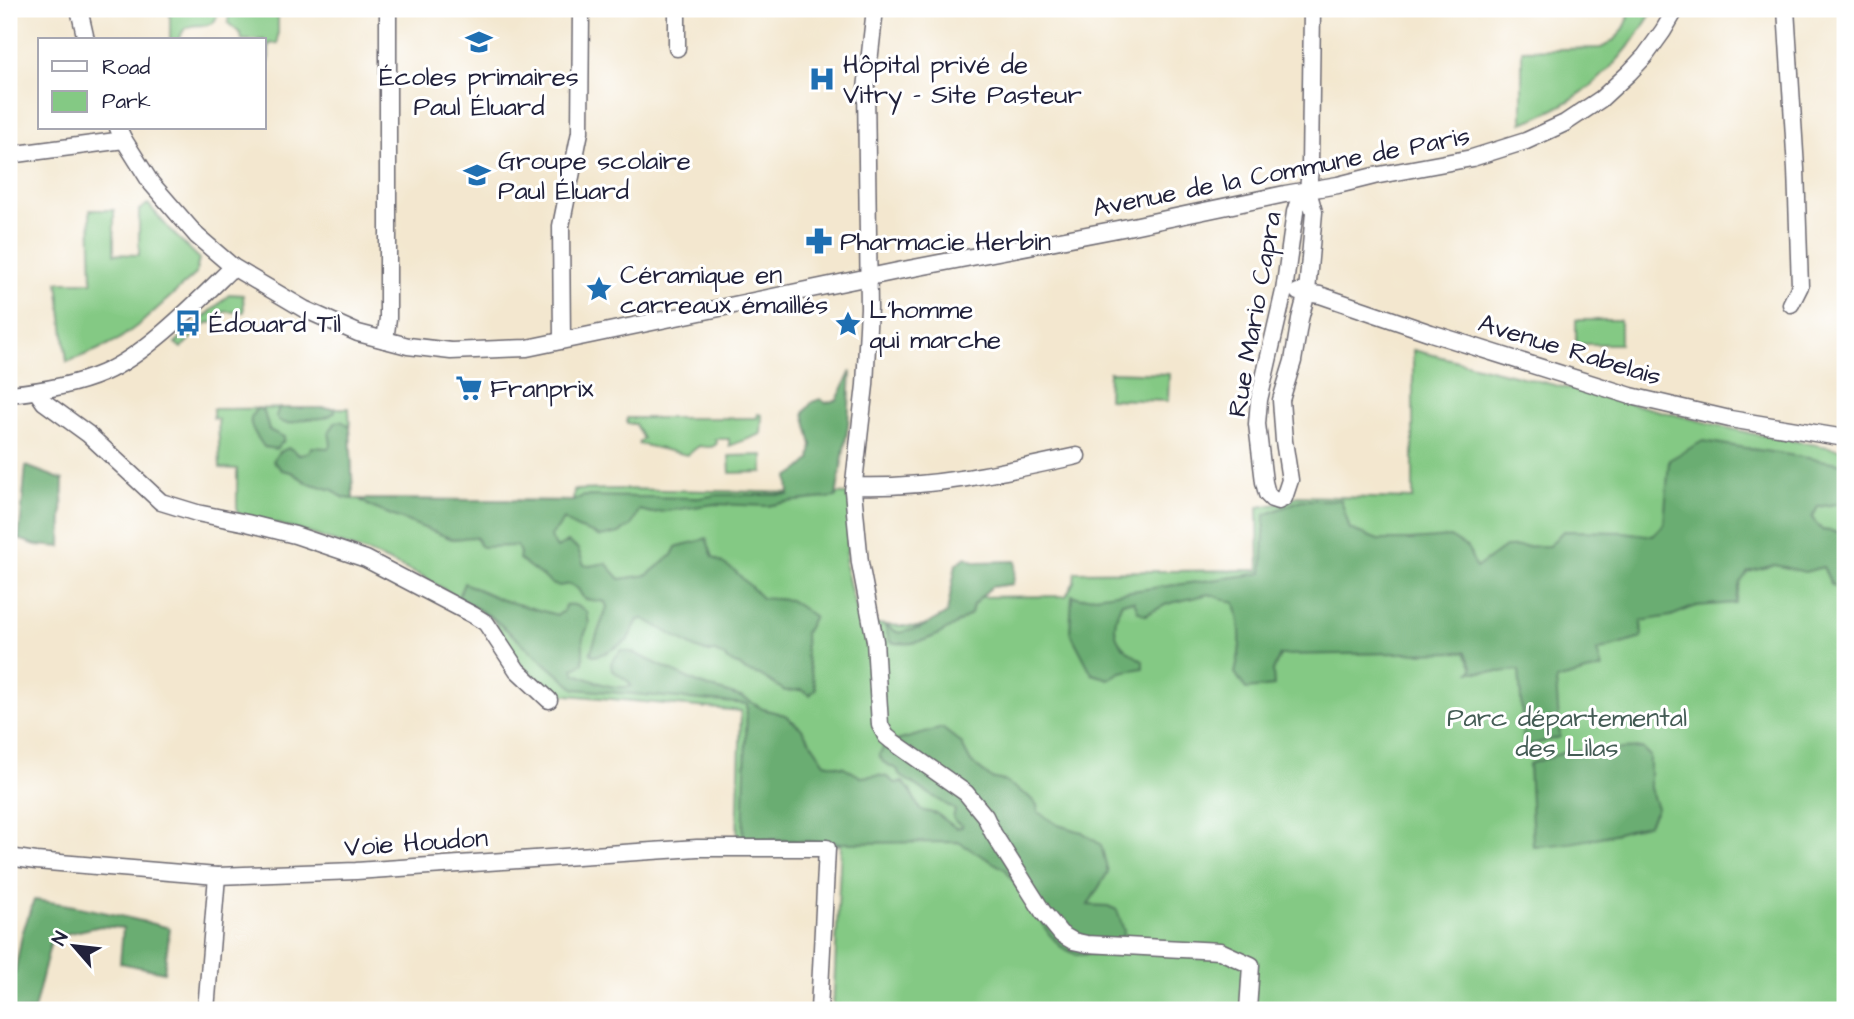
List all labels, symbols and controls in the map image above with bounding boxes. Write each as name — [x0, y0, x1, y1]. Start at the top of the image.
school or university icon: Écoles primaires Paul Éluard — [464, 27, 494, 57]
legend — [38, 38, 266, 130]
place label: Hôpital privé de Vitry - Site Pasteur — [843, 47, 1082, 115]
text: Road — [102, 53, 150, 82]
place label: Écoles primaires Paul Éluard — [379, 59, 579, 125]
hospital icon: Hôpital privé de Vitry - Site Pasteur — [807, 64, 837, 94]
text: Park — [102, 87, 151, 116]
street label: Avenue de la Commune de Paris — [1089, 118, 1473, 226]
place label: Groupe scolaire Paul Éluard — [498, 143, 691, 209]
school or university icon: Groupe scolaire Paul Éluard — [462, 160, 492, 190]
street label: Rue Mario Capra — [1219, 209, 1291, 420]
place label: Pharmacie Herbin — [840, 224, 1051, 260]
pharmacy icon: Pharmacie Herbin — [804, 226, 834, 256]
place label: Céramique en carreaux émaillés — [620, 257, 828, 323]
place icon: Céramique en carreaux émaillés — [584, 274, 614, 304]
place label: L'homme qui marche — [869, 292, 1001, 358]
street label: Avenue Rabelais — [1474, 305, 1666, 395]
place label: Édouard Til — [209, 306, 341, 342]
bus stop icon: Édouard Til — [173, 308, 203, 338]
place icon: L'homme qui marche — [833, 309, 863, 339]
place label: Franprix — [490, 371, 594, 407]
supermarket icon: Franprix — [454, 373, 484, 403]
park label: Parc départemental des Lilas — [1447, 700, 1687, 766]
street label: Voie Houdon — [343, 820, 489, 866]
north arrow — [38, 911, 108, 981]
text: N — [46, 927, 75, 950]

